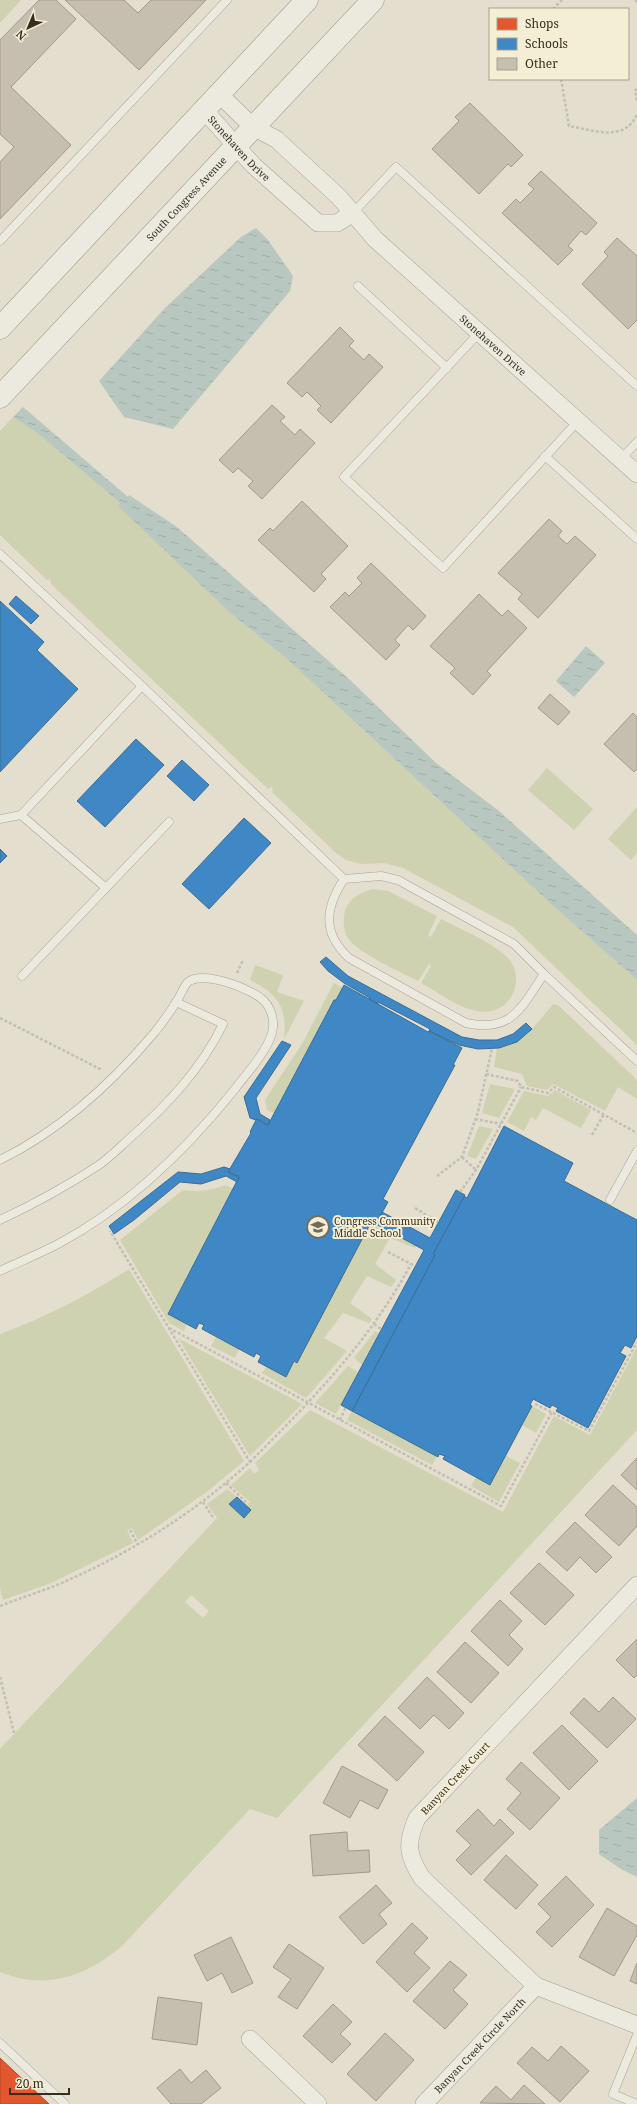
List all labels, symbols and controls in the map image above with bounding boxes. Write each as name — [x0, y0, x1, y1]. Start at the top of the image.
north arrow — [8, 8, 48, 48]
legend — [489, 8, 629, 80]
text: Shops — [525, 15, 559, 32]
text: N — [12, 27, 29, 44]
text: Schools — [525, 35, 568, 52]
text: Other — [525, 55, 558, 72]
street label: Stonehaven Drive — [205, 112, 273, 184]
street label: South Congress Avenue — [143, 153, 229, 244]
street label: Stonehaven Drive — [457, 311, 530, 379]
school or university icon: Congress Community Middle School — [305, 1214, 331, 1240]
place label: Congress Community Middle School — [334, 1214, 436, 1240]
street label: Banyan Creek Court — [417, 1738, 493, 1818]
street label: Banyan Creek Circle North — [431, 1994, 529, 2096]
scale bar — [10, 2070, 69, 2096]
text: 20 m — [16, 2075, 44, 2092]

